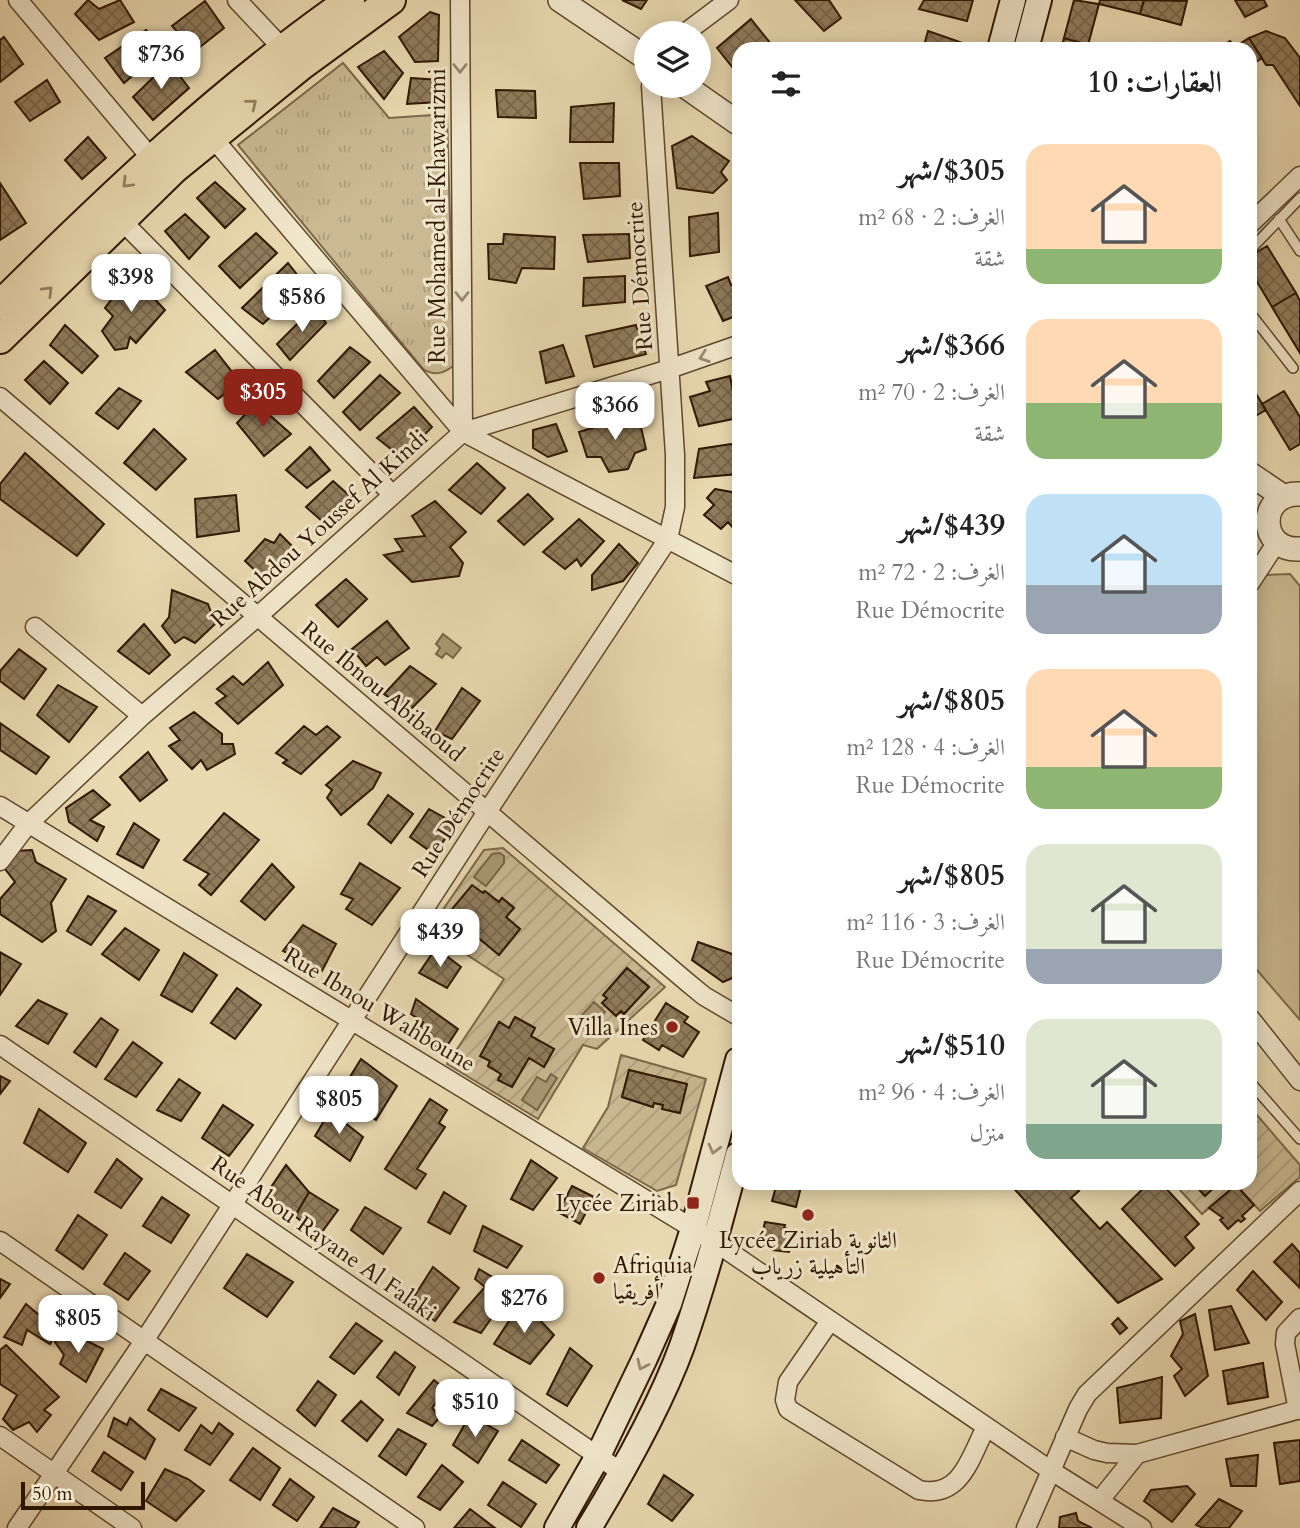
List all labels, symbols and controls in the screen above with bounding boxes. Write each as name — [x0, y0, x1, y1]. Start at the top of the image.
map controls — [634, 21, 711, 98]
button: layers — [634, 21, 711, 98]
pin: $736 — [120, 32, 202, 91]
text: $736 — [137, 38, 185, 69]
text: العقارات: 10 — [1087, 62, 1222, 103]
one-way arrow — [452, 63, 468, 74]
icon: filters — [767, 65, 805, 103]
street label: Rue Mohamed al-Khawarizmi — [422, 68, 453, 364]
one-way arrow — [244, 100, 256, 113]
text: $305/شهر — [899, 150, 1005, 191]
icon: home — [1082, 172, 1166, 256]
one-way arrow — [122, 174, 135, 187]
street label: Rue Démocrite — [619, 200, 660, 351]
text: الغرف: 2 · 68 m² — [858, 202, 1005, 233]
text: شقة — [975, 243, 1005, 274]
pin: $398 — [90, 254, 172, 314]
text: $398 — [107, 261, 155, 292]
pin: $586 — [261, 274, 343, 334]
text: $586 — [278, 281, 326, 312]
one-way arrow — [40, 287, 52, 299]
one-way arrow — [454, 291, 470, 301]
text: $366/شهر — [899, 325, 1005, 366]
icon: home — [1082, 347, 1166, 431]
one-way arrow — [698, 349, 710, 363]
pin: $305 — [222, 370, 304, 429]
text: $305 — [239, 376, 287, 407]
text: الغرف: 2 · 70 m² — [858, 377, 1005, 408]
pin: $366 — [574, 382, 656, 442]
text: $366 — [591, 389, 639, 420]
text: شقة — [975, 418, 1005, 449]
street label: Rue Abdou Youssef Al Kindi — [204, 422, 435, 634]
text: $439/شهر — [899, 505, 1005, 546]
icon: home — [1082, 522, 1166, 606]
text: الغرف: 2 · 72 m² — [858, 557, 1005, 588]
text: Rue Démocrite — [856, 595, 1005, 626]
street label: Rue Ibnou Abibaoud — [294, 614, 472, 769]
text: $805/شهر — [899, 680, 1005, 721]
icon: home — [1082, 697, 1166, 781]
text: الغرف: 4 · 128 m² — [846, 732, 1005, 763]
street label: Rue Démocrite — [405, 741, 512, 883]
text: Rue Démocrite — [856, 770, 1005, 801]
text: $805/شهر — [899, 855, 1005, 896]
icon: home — [1082, 872, 1166, 956]
text: الغرف: 3 · 116 m² — [846, 907, 1005, 938]
pin: $439 — [399, 909, 481, 969]
text: $439 — [416, 916, 464, 947]
street label: Rue Ibnou Wahboune — [278, 940, 481, 1079]
text: Rue Démocrite — [856, 945, 1005, 976]
place label: Villa Ines — [568, 1012, 658, 1043]
marker: Villa Ines — [664, 1019, 680, 1035]
text: $510/شهر — [899, 1025, 1005, 1066]
icon: home — [1082, 1047, 1166, 1131]
pin: $805 — [298, 1076, 380, 1136]
text: الغرف: 4 · 96 m² — [858, 1077, 1005, 1108]
text: $805 — [315, 1083, 363, 1114]
text: منزل — [970, 1118, 1005, 1149]
one-way arrow — [708, 1143, 723, 1155]
street label: Rue Abou Rayane Al Falaki — [205, 1149, 443, 1328]
place label: Lycée Ziriab — [555, 1188, 679, 1219]
marker: Lycée Ziriab — [685, 1195, 701, 1211]
marker: Lycée Ziriab الثانوية التأهيلية زرياب — [800, 1207, 816, 1223]
place label: Lycée Ziriab الثانوية التأهيلية زرياب — [719, 1225, 897, 1282]
place label: Afriquia أفريقيا — [613, 1250, 693, 1307]
marker: Afriquia أفريقيا — [591, 1270, 607, 1286]
pin: $276 — [483, 1276, 565, 1335]
text: $276 — [500, 1282, 548, 1313]
pin: $805 — [37, 1296, 119, 1355]
text: $805 — [54, 1302, 102, 1333]
one-way arrow — [636, 1357, 650, 1370]
pin: $510 — [434, 1380, 516, 1439]
text: $510 — [451, 1386, 499, 1417]
scale bar — [21, 1479, 145, 1511]
text: 50 m — [32, 1481, 73, 1507]

